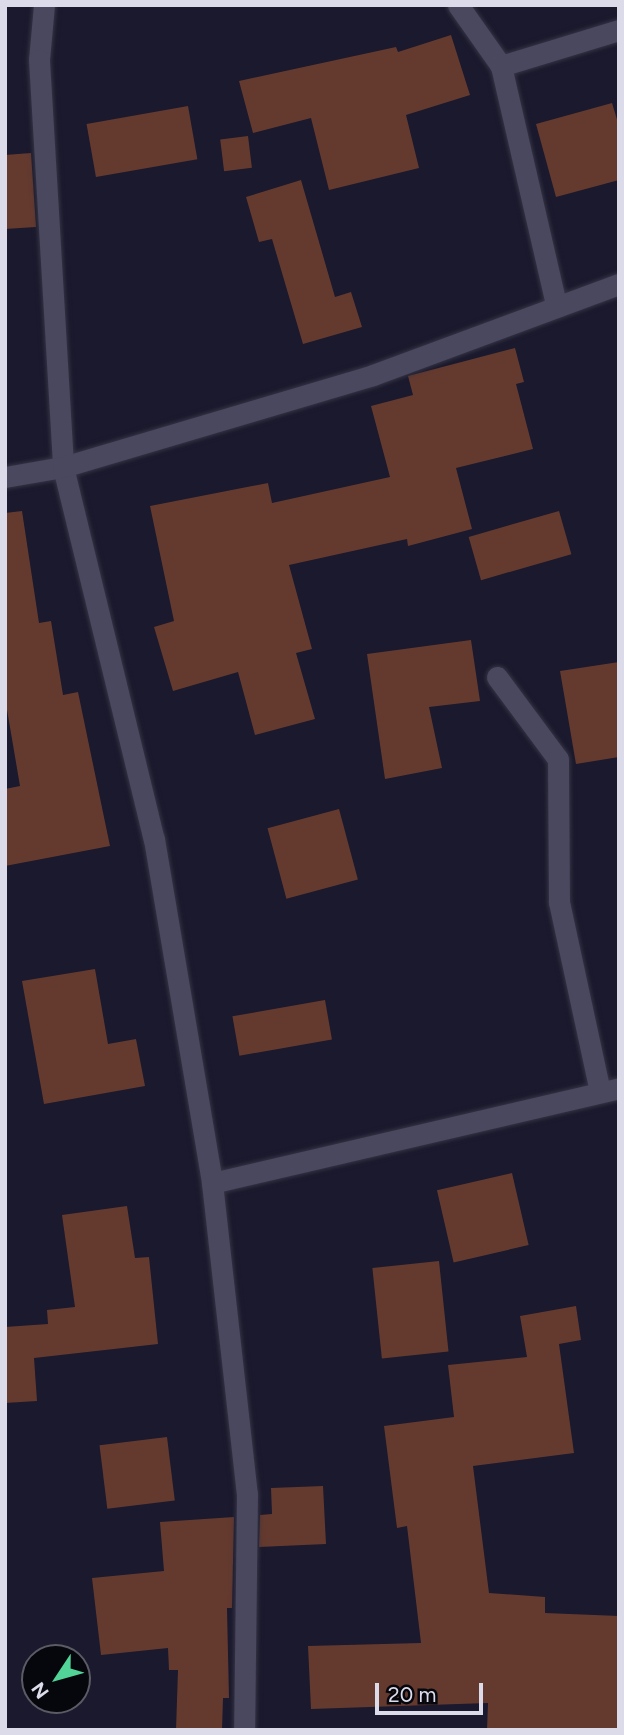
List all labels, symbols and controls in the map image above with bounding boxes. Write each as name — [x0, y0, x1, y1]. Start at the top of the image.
north arrow — [21, 1644, 91, 1714]
scale bar — [379, 1668, 488, 1712]
text: N — [27, 1678, 54, 1703]
text: 20 m — [388, 1682, 436, 1707]

